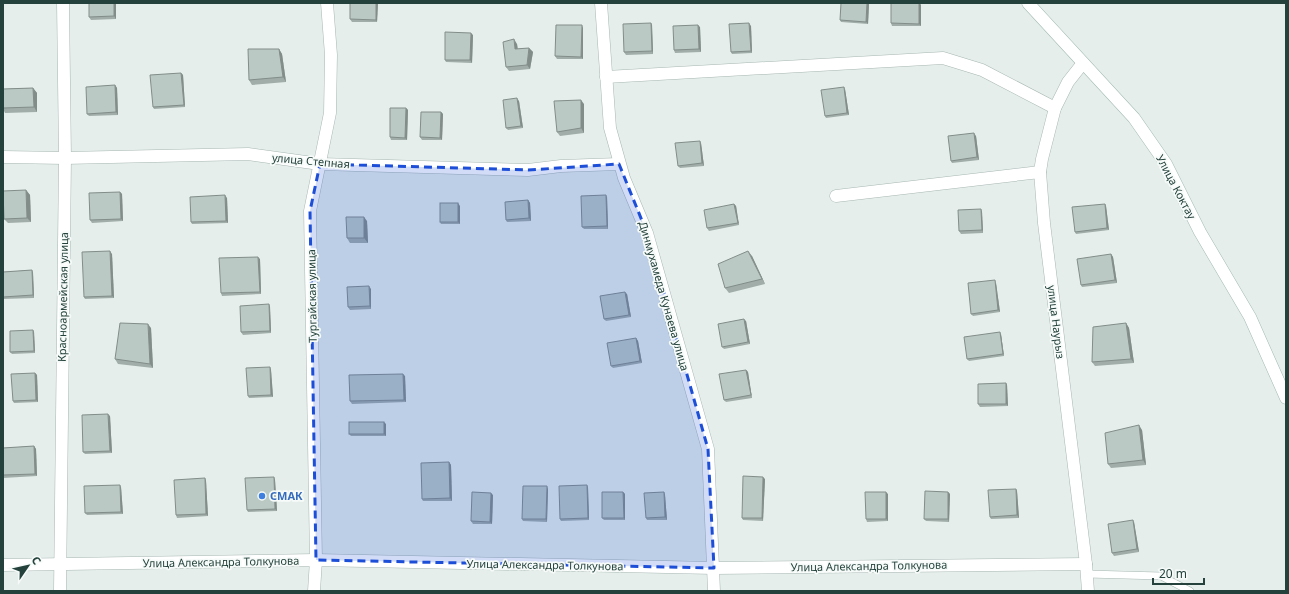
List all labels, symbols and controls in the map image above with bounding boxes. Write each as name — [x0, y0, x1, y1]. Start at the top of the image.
street label: улица Степная — [272, 150, 351, 171]
street label: Улица Коктау — [1153, 152, 1200, 222]
street label: Динмухамеда Кунаева улица — [636, 219, 693, 372]
street label: Красноармейская улица — [54, 232, 71, 362]
street label: Тургайская улица — [303, 249, 320, 343]
street label: улица Наурыз — [1045, 284, 1068, 360]
place label: СМАК — [270, 488, 303, 503]
marker: СМАК — [257, 491, 267, 501]
north arrow — [8, 546, 48, 586]
text: С — [28, 553, 45, 567]
street label: Улица Александра Толкунова — [143, 553, 299, 570]
street label: Улица Александра Толкунова — [467, 556, 623, 573]
street label: Улица Александра Толкунова — [791, 557, 947, 574]
scale bar — [1153, 560, 1204, 586]
text: 20 m — [1159, 565, 1187, 582]

